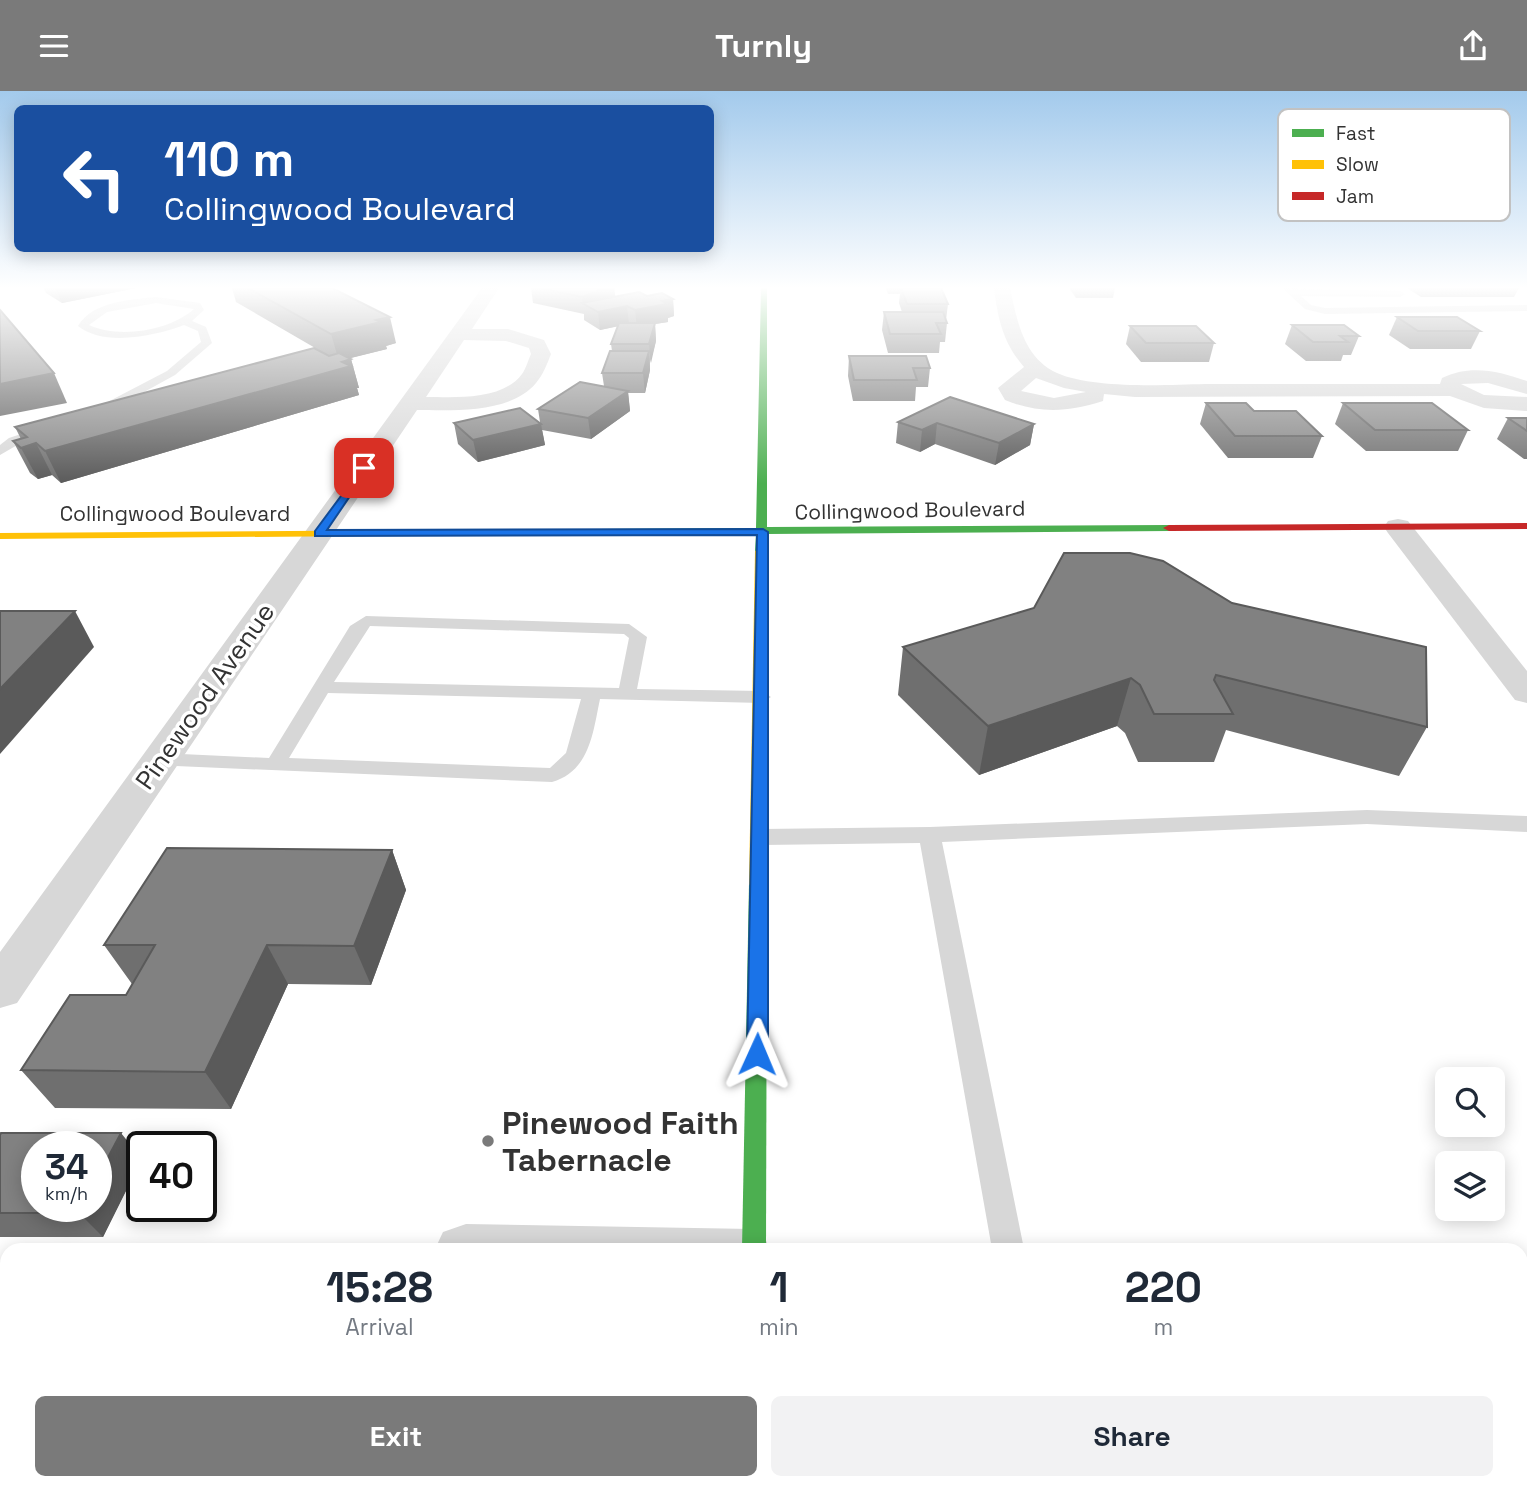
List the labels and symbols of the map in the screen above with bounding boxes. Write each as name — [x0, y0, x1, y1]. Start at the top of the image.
legend — [1278, 109, 1510, 221]
text: Fast — [1336, 121, 1376, 146]
text: Slow — [1336, 152, 1379, 177]
text: Jam — [1336, 184, 1374, 209]
pin — [334, 438, 394, 498]
street label: Collingwood Boulevard — [794, 494, 1026, 526]
street label: Collingwood Boulevard — [60, 500, 290, 527]
street label: Pinewood Avenue — [128, 596, 282, 796]
position arrow — [720, 1017, 794, 1091]
place label: Pinewood Faith Tabernacle — [502, 1103, 739, 1180]
speed limit sign: 40 — [126, 1131, 217, 1222]
marker: Pinewood Faith Tabernacle — [480, 1133, 496, 1149]

